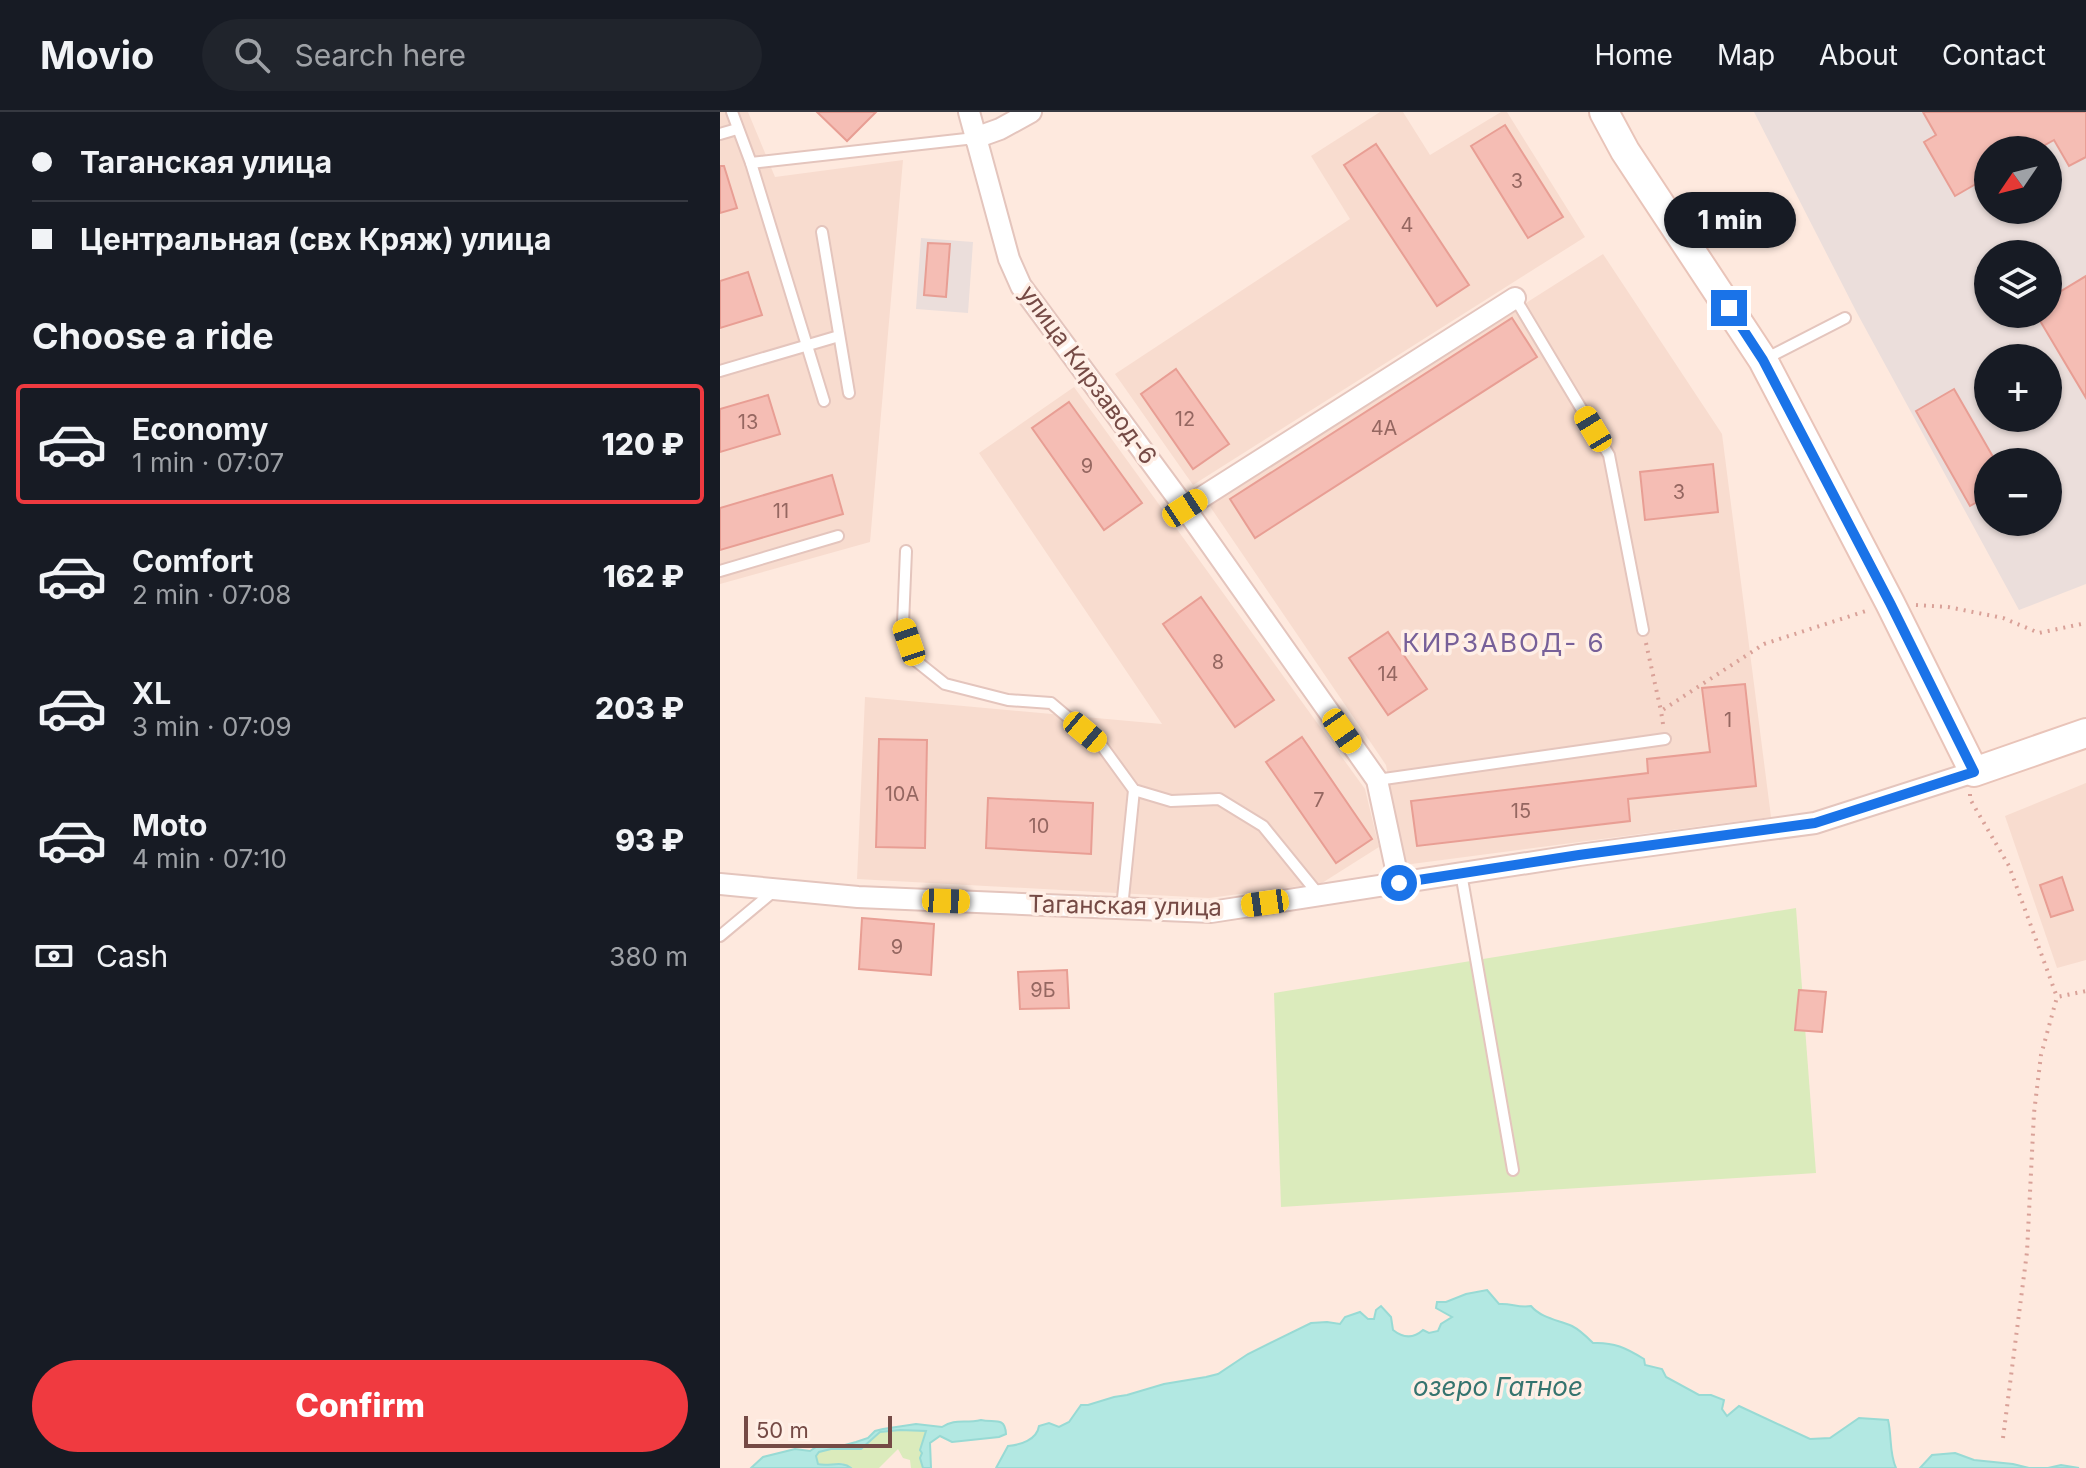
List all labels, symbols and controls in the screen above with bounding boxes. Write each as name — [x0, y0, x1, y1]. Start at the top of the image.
search box — [202, 19, 762, 91]
text: Movio — [40, 32, 154, 78]
icon: search — [230, 33, 274, 77]
text: Search here — [294, 37, 466, 73]
text: Home — [1594, 38, 1673, 72]
text: Map — [1717, 38, 1775, 72]
text: About — [1819, 38, 1898, 72]
text: Contact — [1942, 38, 2046, 72]
north arrow — [1974, 136, 2062, 224]
map controls — [1974, 136, 2062, 536]
text: Таганская улица — [80, 144, 332, 180]
house number: 3 — [1511, 169, 1523, 193]
callout: 1 min — [1663, 192, 1795, 248]
text: 1 min — [1697, 204, 1763, 235]
house number: 4 — [1401, 213, 1413, 237]
text: Центральная (свх Кряж) улица — [80, 221, 551, 257]
button: layers — [1974, 240, 2062, 328]
street label: улица Кирзавод-6 — [1014, 280, 1163, 470]
route end — [1711, 290, 1747, 326]
text: Choose a ride — [32, 314, 274, 358]
button: + — [1974, 344, 2062, 432]
car — [1570, 402, 1616, 456]
house number: 12 — [1175, 407, 1195, 431]
icon: car — [36, 408, 108, 480]
house number: 13 — [738, 410, 758, 434]
text: Economy — [132, 411, 268, 447]
house number: 4А — [1371, 416, 1398, 440]
text: 120 ₽ — [602, 426, 684, 462]
text: 1 min · 07:07 — [132, 447, 284, 478]
button: − — [1974, 448, 2062, 536]
house number: 9 — [1081, 454, 1093, 478]
house number: 3 — [1673, 480, 1685, 504]
car — [1158, 485, 1212, 531]
house number: 11 — [773, 499, 789, 523]
icon: car — [36, 540, 108, 612]
text: Comfort — [132, 543, 253, 579]
text: 162 ₽ — [602, 558, 684, 594]
text: 2 min · 07:08 — [132, 579, 291, 610]
car — [890, 615, 928, 669]
district label: КИРЗАВОД- 6 — [1402, 627, 1606, 658]
house number: 8 — [1212, 650, 1224, 674]
house number: 14 — [1377, 662, 1399, 686]
icon: car — [36, 672, 108, 744]
text: XL — [132, 675, 171, 711]
text: 203 ₽ — [595, 690, 684, 726]
car — [1318, 704, 1366, 758]
car — [1059, 707, 1111, 757]
house number: 1 — [1724, 708, 1732, 732]
text: 3 min · 07:09 — [132, 711, 292, 742]
house number: 10А — [885, 782, 919, 806]
house number: 7 — [1313, 788, 1325, 812]
house number: 15 — [1511, 799, 1531, 823]
icon: car — [36, 804, 108, 876]
text: Moto — [132, 807, 207, 843]
house number: 10 — [1029, 814, 1049, 838]
text: 93 ₽ — [615, 822, 684, 858]
text: 4 min · 07:10 — [132, 843, 287, 874]
route start — [1381, 865, 1417, 901]
car — [922, 888, 970, 914]
car — [1240, 888, 1290, 918]
street label: Таганская улица — [1028, 889, 1222, 922]
icon: cash — [32, 934, 76, 978]
house number: 9 — [891, 935, 903, 959]
text: Cash — [96, 938, 168, 974]
text: 380 m — [609, 941, 688, 972]
house number: 9Б — [1030, 978, 1056, 1002]
button: Confirm — [32, 1360, 688, 1452]
water label: озеро Гатное — [1413, 1371, 1583, 1402]
scale bar — [744, 1412, 892, 1448]
text: 50 m — [756, 1417, 809, 1443]

